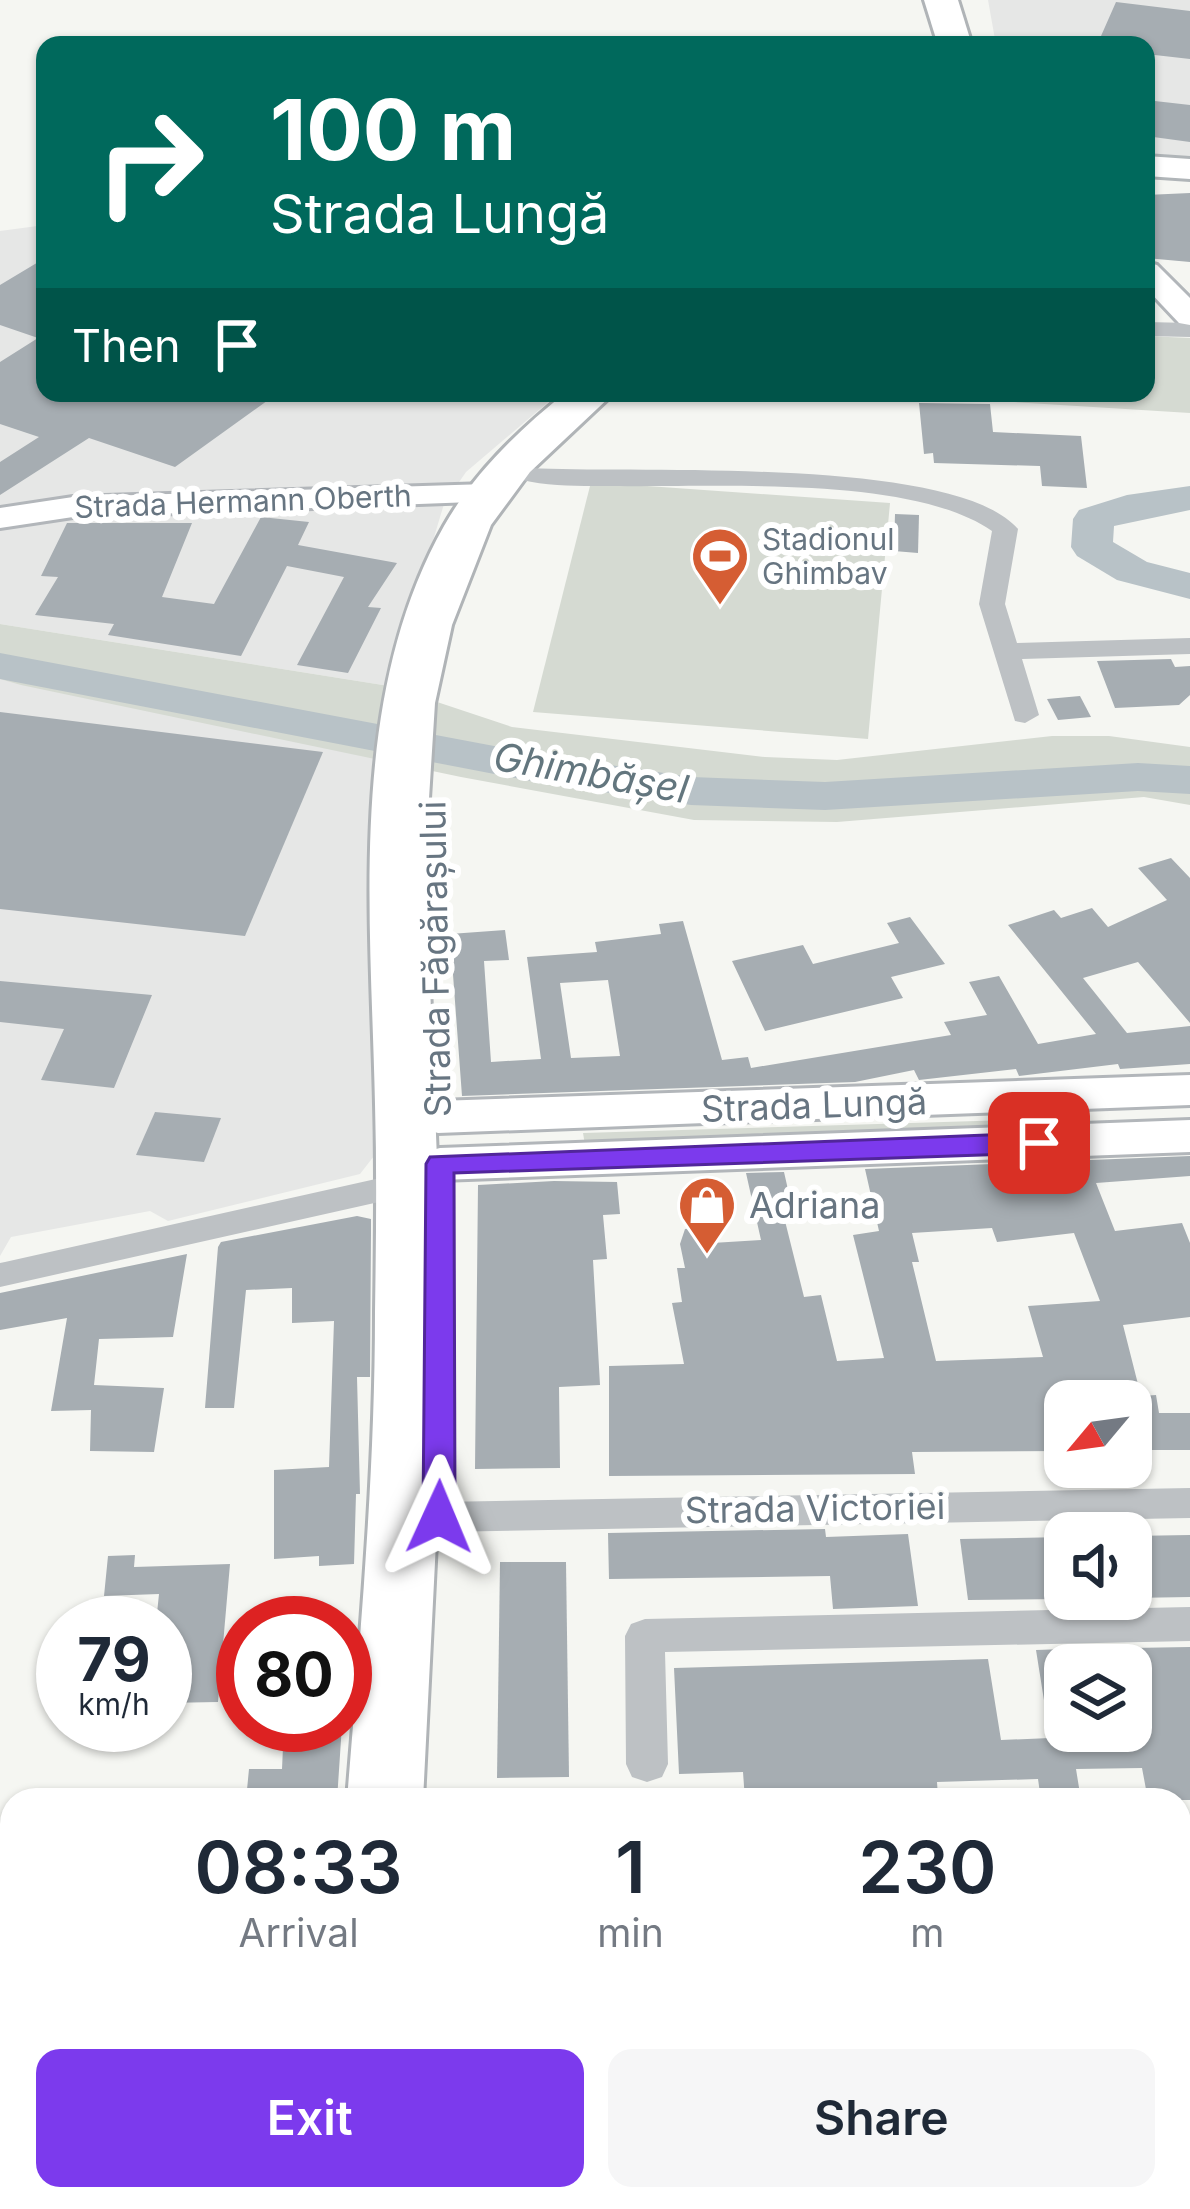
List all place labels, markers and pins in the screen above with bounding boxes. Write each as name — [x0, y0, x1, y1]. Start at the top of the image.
place label: Stadionul Ghimbav — [762, 521, 894, 591]
sports icon: Stadionul Ghimbav — [689, 525, 751, 607]
pin — [988, 1092, 1090, 1194]
shop icon: Adriana — [676, 1174, 738, 1256]
place label: Adriana — [749, 1183, 880, 1227]

